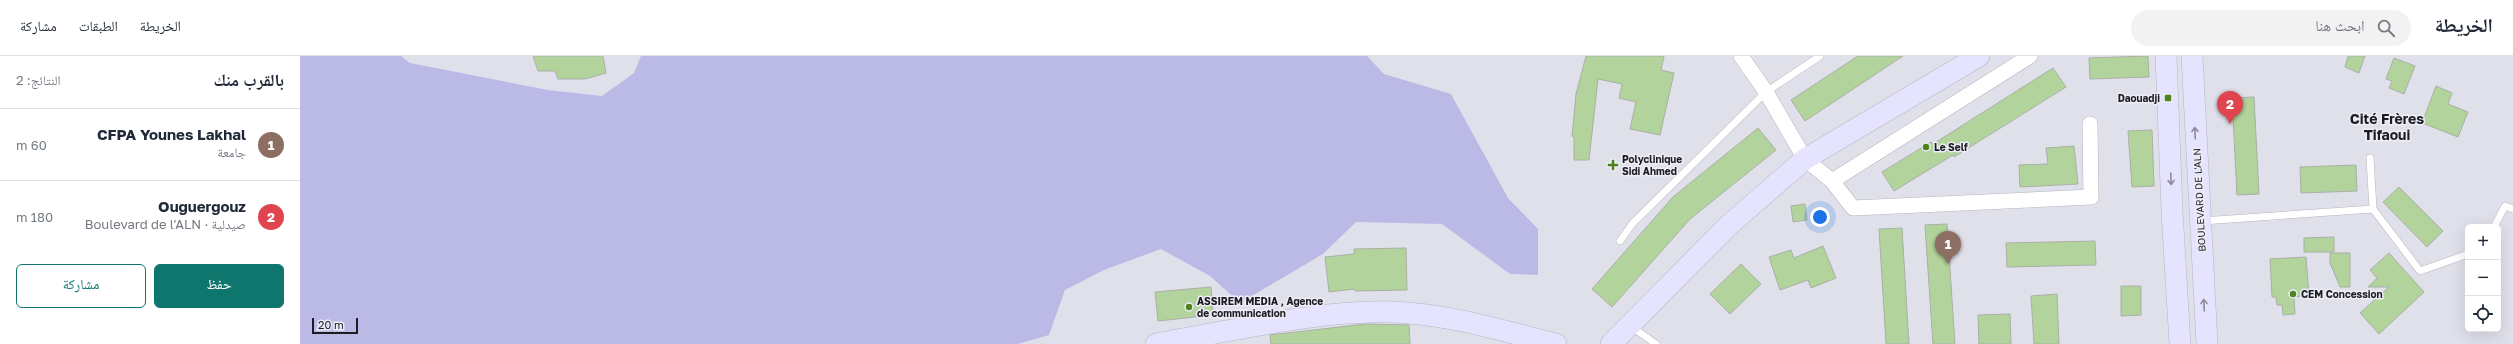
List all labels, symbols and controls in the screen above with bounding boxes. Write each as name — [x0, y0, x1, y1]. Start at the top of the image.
search box — [2131, 10, 2411, 46]
text: الخريطة — [2435, 13, 2493, 36]
text: ابحث هنا — [2315, 16, 2365, 34]
text: مشاركة — [20, 17, 57, 34]
text: الطبقات — [79, 17, 118, 34]
text: الخريطة — [140, 17, 181, 34]
icon: search — [2375, 17, 2397, 39]
text: بالقرب منك — [213, 69, 284, 90]
text: النتائج: 2 — [16, 72, 61, 88]
pin: 2 — [2217, 91, 2243, 124]
place label: Daouadji — [2118, 92, 2160, 104]
marker: Daouadji — [2163, 93, 2173, 103]
district label: Cité Frères Tifaoui — [2350, 110, 2424, 143]
text: CFPA Younes Lakhal — [97, 125, 246, 143]
one-way arrow — [2192, 127, 2199, 140]
text: 60 m — [16, 137, 47, 153]
text: 1 — [268, 137, 274, 153]
place label: Le Self — [1934, 141, 1968, 153]
marker: Le Self — [1921, 142, 1931, 152]
text: جامعة — [217, 144, 246, 160]
street label: BOULEVARD DE L'ALN — [2190, 148, 2208, 252]
place label: Polyclinique Sidi Ahmed — [1622, 153, 1682, 177]
marker: Polyclinique Sidi Ahmed — [1607, 159, 1619, 171]
one-way arrow — [2167, 172, 2174, 185]
text: Ouguergouz — [158, 197, 246, 215]
your location — [1810, 207, 1830, 227]
text: 180 m — [16, 209, 53, 225]
text: 2 — [267, 209, 275, 225]
text: صيدلية · Boulevard de l'ALN — [85, 216, 246, 232]
map controls — [2465, 224, 2501, 332]
button: + — [2465, 224, 2501, 260]
pin: 1 — [1935, 231, 1961, 264]
button: − — [2465, 260, 2501, 296]
button: مشاركة — [16, 264, 146, 308]
button: حفظ — [154, 264, 284, 308]
place label: CEM Concession — [2301, 288, 2383, 300]
marker: CEM Concession — [2288, 289, 2298, 299]
place label: ASSIREM MEDIA , Agence de communication — [1197, 295, 1323, 319]
button: locate — [2465, 296, 2501, 332]
one-way arrow — [2201, 299, 2208, 312]
marker: ASSIREM MEDIA , Agence de communication — [1184, 302, 1194, 312]
scale bar — [312, 316, 358, 335]
text: 20 m — [318, 318, 344, 331]

